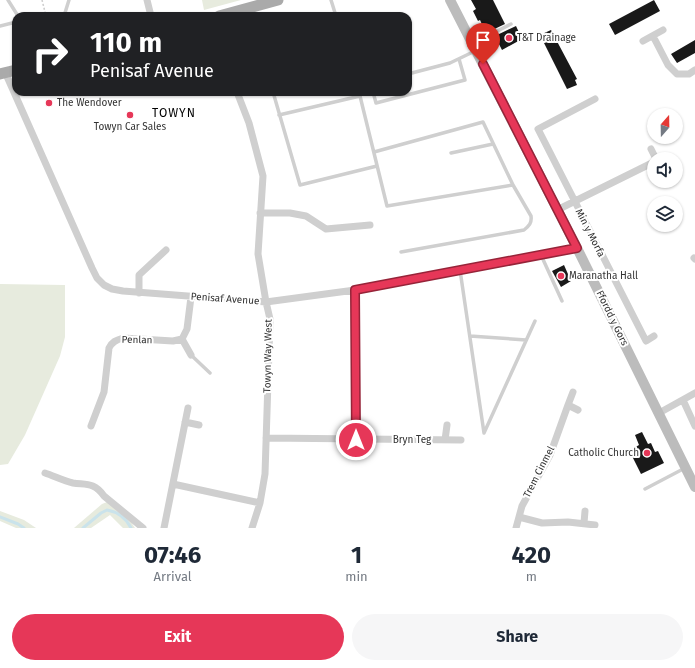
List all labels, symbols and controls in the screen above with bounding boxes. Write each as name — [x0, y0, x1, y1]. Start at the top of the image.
pin — [466, 23, 500, 64]
text: 110 m — [90, 26, 162, 59]
icon: right — [24, 28, 76, 80]
icon: arrive — [472, 29, 494, 51]
place label: T&T Drainage — [517, 32, 576, 44]
marker: T&T Drainage — [504, 33, 514, 43]
text: Penisaf Avenue — [90, 60, 214, 82]
place label: The Wendover — [57, 97, 122, 109]
marker: The Wendover — [44, 98, 54, 108]
district label: TOWYN — [152, 106, 196, 120]
north arrow — [647, 108, 683, 144]
map controls — [647, 108, 683, 232]
marker: Towyn Car Sales — [125, 110, 135, 120]
place label: Towyn Car Sales — [94, 121, 166, 133]
button: sound — [647, 152, 683, 188]
button: layers — [647, 196, 683, 232]
street label: Min y Morfa — [573, 207, 607, 259]
place label: Maranatha Hall — [569, 270, 638, 282]
marker: Maranatha Hall — [556, 271, 566, 281]
street label: Ffordd y Gors — [593, 288, 631, 348]
street label: Penisaf Avenue — [190, 291, 260, 307]
street label: Towyn Way West — [261, 319, 275, 393]
street label: Penlan — [121, 334, 153, 346]
position arrow — [335, 419, 377, 461]
street label: Bryn Teg — [393, 434, 432, 446]
street label: Trem Cinmel — [521, 444, 557, 500]
place label: Catholic Church — [568, 447, 639, 459]
marker: Catholic Church — [642, 448, 652, 458]
text: 07:46 — [144, 541, 201, 569]
text: 1 — [351, 541, 362, 569]
text: 420 — [512, 541, 551, 569]
text: Arrival — [154, 569, 192, 584]
text: min — [345, 569, 368, 584]
text: m — [526, 569, 537, 584]
button: Exit — [12, 614, 344, 660]
button: Share — [352, 614, 683, 660]

